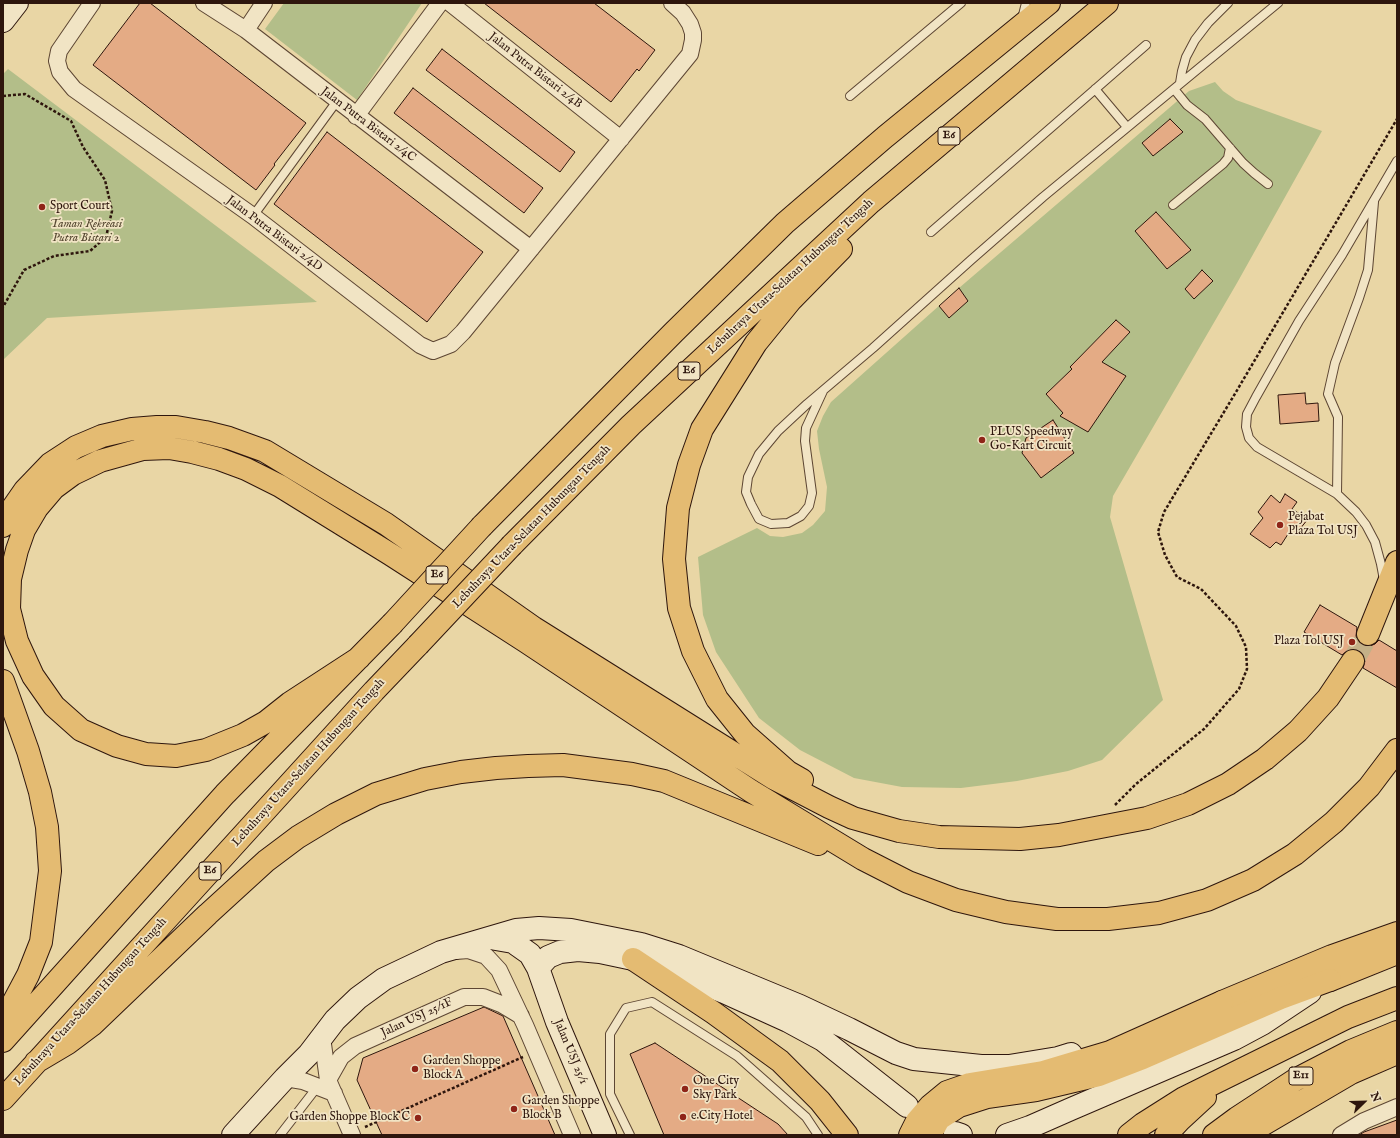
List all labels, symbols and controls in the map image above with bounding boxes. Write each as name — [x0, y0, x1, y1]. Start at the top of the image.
street label: Jalan Putra Bistari 2/4B — [485, 30, 585, 112]
street label: Jalan Putra Bistari 2/4C — [318, 85, 418, 165]
road number: E6 — [938, 127, 960, 145]
street label: Jalan Putra Bistari 2/4D — [223, 193, 325, 275]
street label: Lebuhraya Utara–Selatan Hubungan Tengah — [705, 196, 877, 358]
place label: Sport Court — [50, 200, 110, 214]
marker: Sport Court — [37, 202, 47, 212]
park label: Taman Rekreasi Putra Bistari 2 — [50, 218, 122, 246]
road number: E6 — [678, 362, 700, 380]
place label: PLUS Speedway Go-Kart Circuit — [990, 426, 1073, 454]
marker: PLUS Speedway Go-Kart Circuit — [977, 435, 987, 445]
street label: Lebuhraya Utara–Selatan Hubungan Tengah — [450, 442, 614, 612]
place label: Pejabat Plaza Tol USJ — [1288, 511, 1358, 539]
marker: Pejabat Plaza Tol USJ — [1275, 520, 1285, 530]
road number: E6 — [426, 566, 448, 584]
place label: Plaza Tol USJ — [1274, 635, 1344, 649]
marker: Plaza Tol USJ — [1347, 637, 1357, 647]
street label: Lebuhraya Utara–Selatan Hubungan Tengah — [230, 676, 388, 850]
road number: E6 — [199, 862, 221, 880]
street label: Lebuhraya Utara–Selatan Hubungan Tengah — [12, 915, 170, 1089]
street label: Jalan USJ 25/1F — [379, 995, 455, 1041]
street label: Jalan USJ 25/1 — [550, 1017, 590, 1087]
place label: Garden Shoppe Block A — [423, 1055, 501, 1083]
marker: Garden Shoppe Block A — [410, 1064, 420, 1074]
road number: E11 — [1289, 1067, 1313, 1085]
place label: One City Sky Park — [693, 1075, 739, 1103]
north arrow — [1344, 1082, 1384, 1122]
marker: One City Sky Park — [680, 1084, 690, 1094]
text: N — [1367, 1090, 1383, 1104]
place label: Garden Shoppe Block B — [522, 1095, 600, 1123]
marker: Garden Shoppe Block B — [509, 1104, 519, 1114]
place label: e.City Hotel — [691, 1110, 753, 1124]
place label: Garden Shoppe Block C — [289, 1111, 410, 1125]
marker: e.City Hotel — [678, 1112, 688, 1122]
marker: Garden Shoppe Block C — [413, 1113, 423, 1123]

